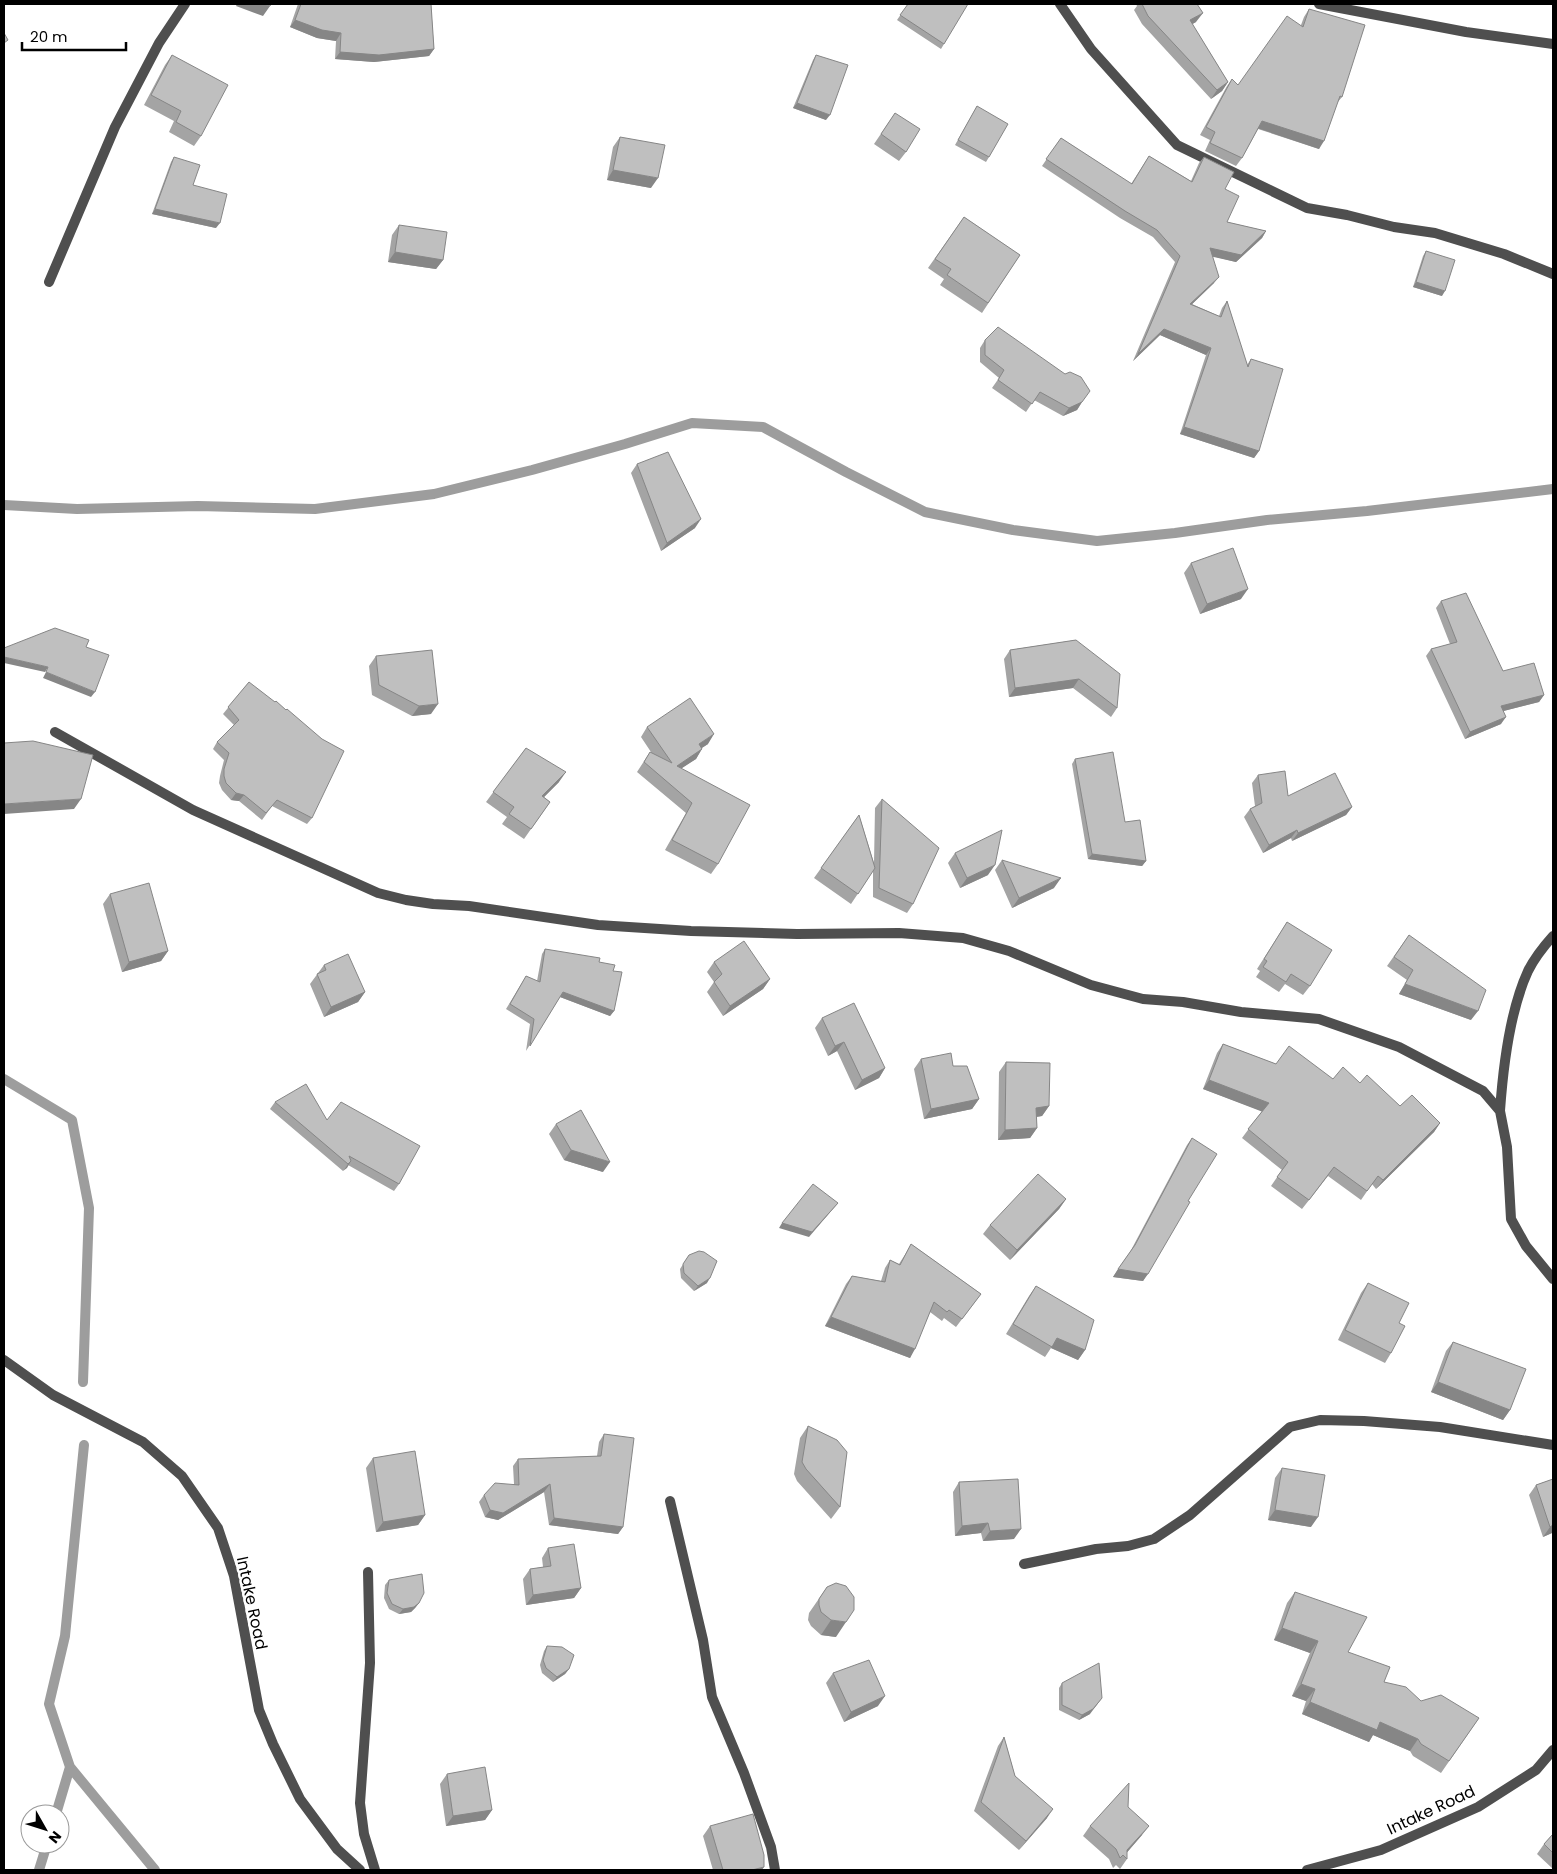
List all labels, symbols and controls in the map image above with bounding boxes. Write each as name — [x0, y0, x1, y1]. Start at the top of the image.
scale bar — [22, 20, 126, 52]
text: 20 m — [30, 26, 68, 47]
street label: Intake Road — [231, 1554, 273, 1652]
street label: Intake Road — [1383, 1780, 1479, 1840]
north arrow — [20, 1804, 70, 1854]
text: N — [44, 1827, 66, 1848]

